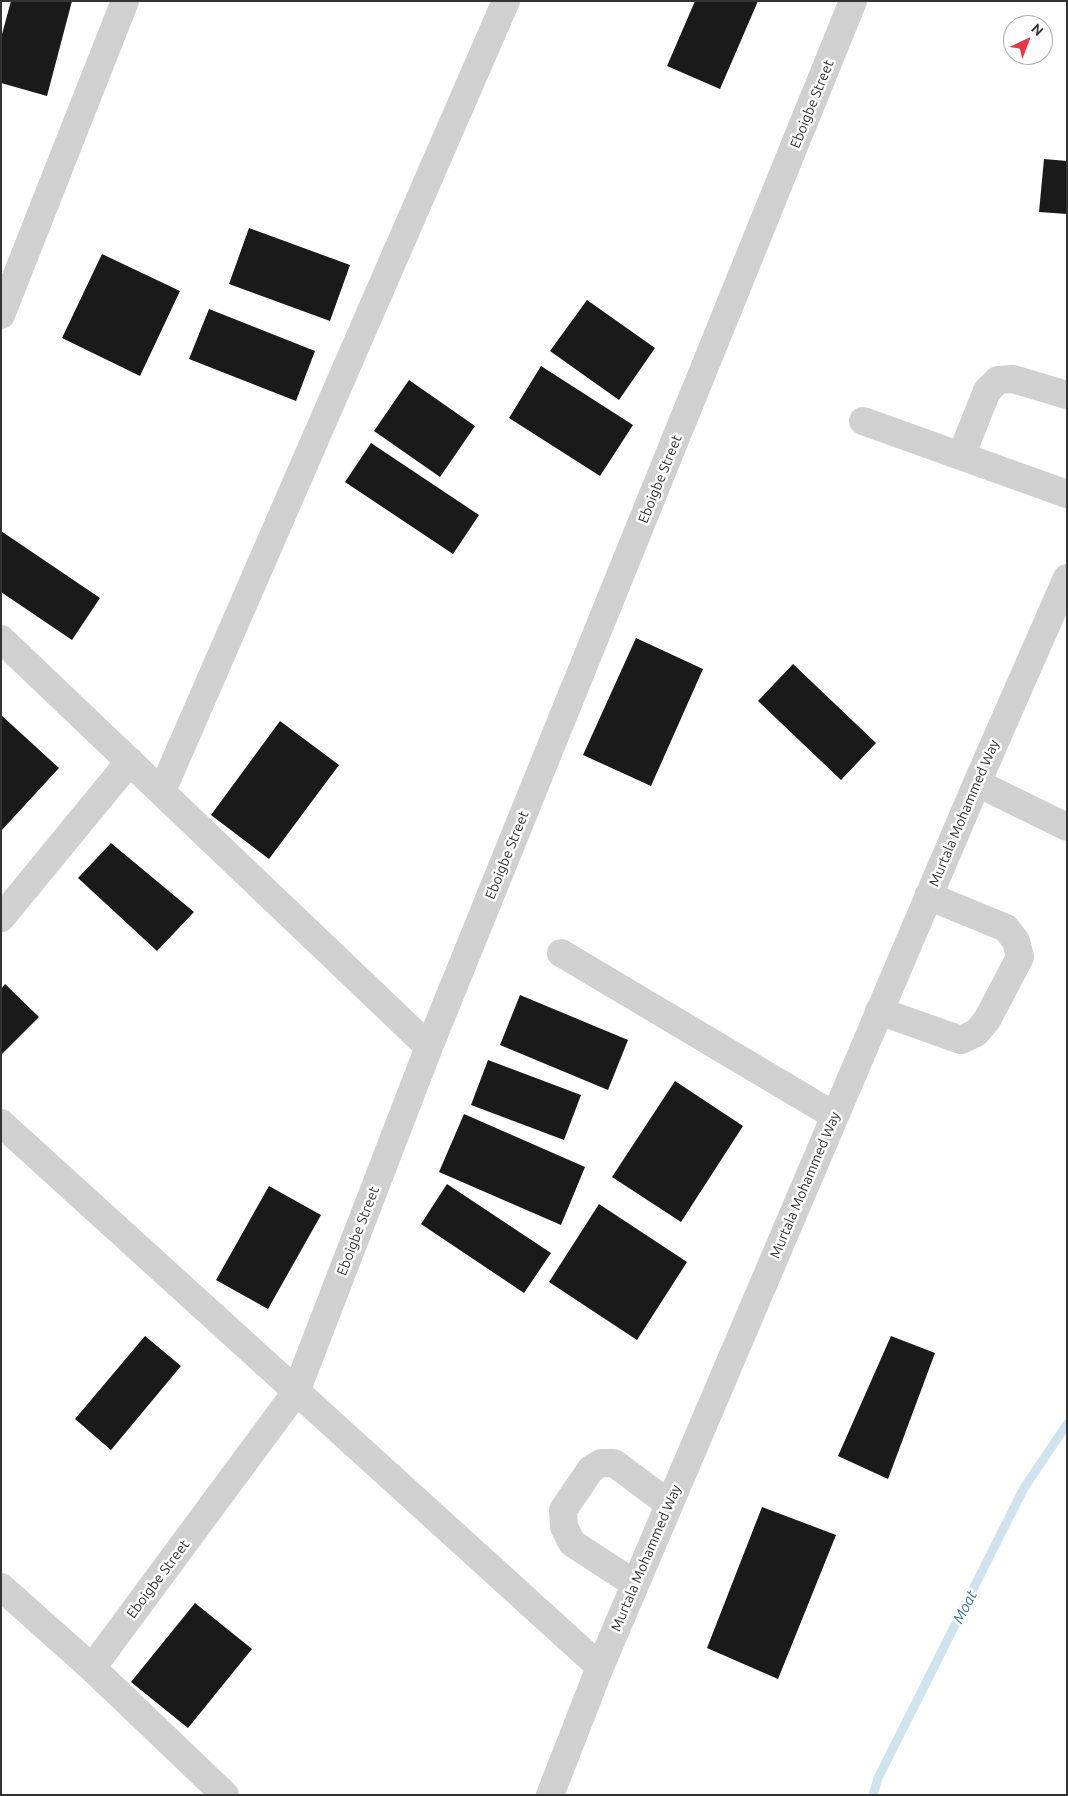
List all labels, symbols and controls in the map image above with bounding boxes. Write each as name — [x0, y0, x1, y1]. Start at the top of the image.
north arrow — [1003, 15, 1053, 65]
text: N — [1028, 20, 1047, 39]
street label: Eboigbe Street — [787, 57, 837, 151]
street label: Eboigbe Street — [635, 432, 685, 526]
street label: Murtala Mohammed Way — [925, 737, 1003, 889]
street label: Eboigbe Street — [482, 808, 532, 902]
street label: Murtala Mohammed Way — [766, 1109, 844, 1261]
street label: Eboigbe Street — [333, 1184, 383, 1278]
street label: Murtala Mohammed Way — [607, 1482, 685, 1634]
street label: Eboigbe Street — [123, 1536, 193, 1622]
water label: Moat — [949, 1587, 981, 1627]

